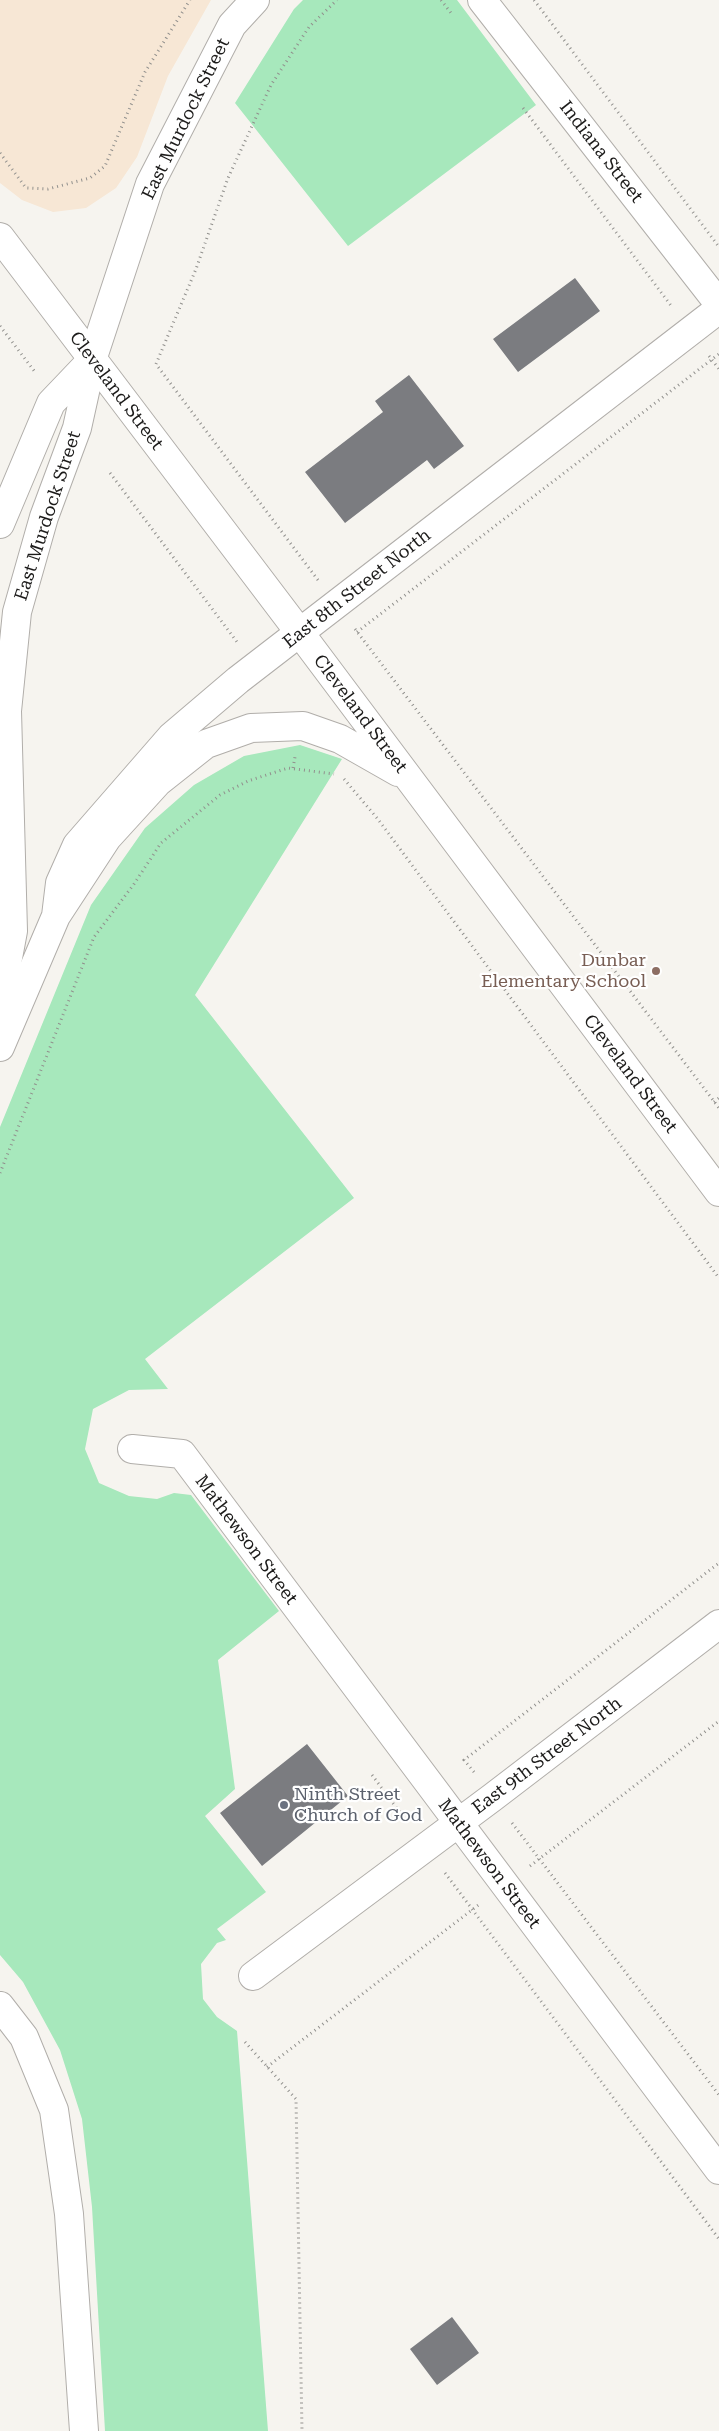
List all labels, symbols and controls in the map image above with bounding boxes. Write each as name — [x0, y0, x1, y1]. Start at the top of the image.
street label: East Murdock Street — [138, 35, 234, 203]
street label: Indiana Street — [555, 97, 647, 207]
street label: Cleveland Street — [64, 328, 168, 454]
street label: East Murdock Street — [10, 429, 86, 603]
street label: East 8th Street North — [279, 525, 435, 653]
street label: Cleveland Street — [308, 651, 412, 777]
place label: Dunbar Elementary School — [481, 950, 646, 992]
marker: Dunbar Elementary School — [650, 965, 662, 977]
street label: Cleveland Street — [578, 1011, 682, 1137]
street label: Mathewson Street — [190, 1471, 302, 1609]
street label: East 9th Street North — [468, 1693, 626, 1819]
place label: Ninth Street Church of God — [294, 1784, 422, 1826]
street label: Mathewson Street — [433, 1795, 545, 1933]
marker: Ninth Street Church of God — [278, 1799, 290, 1811]

